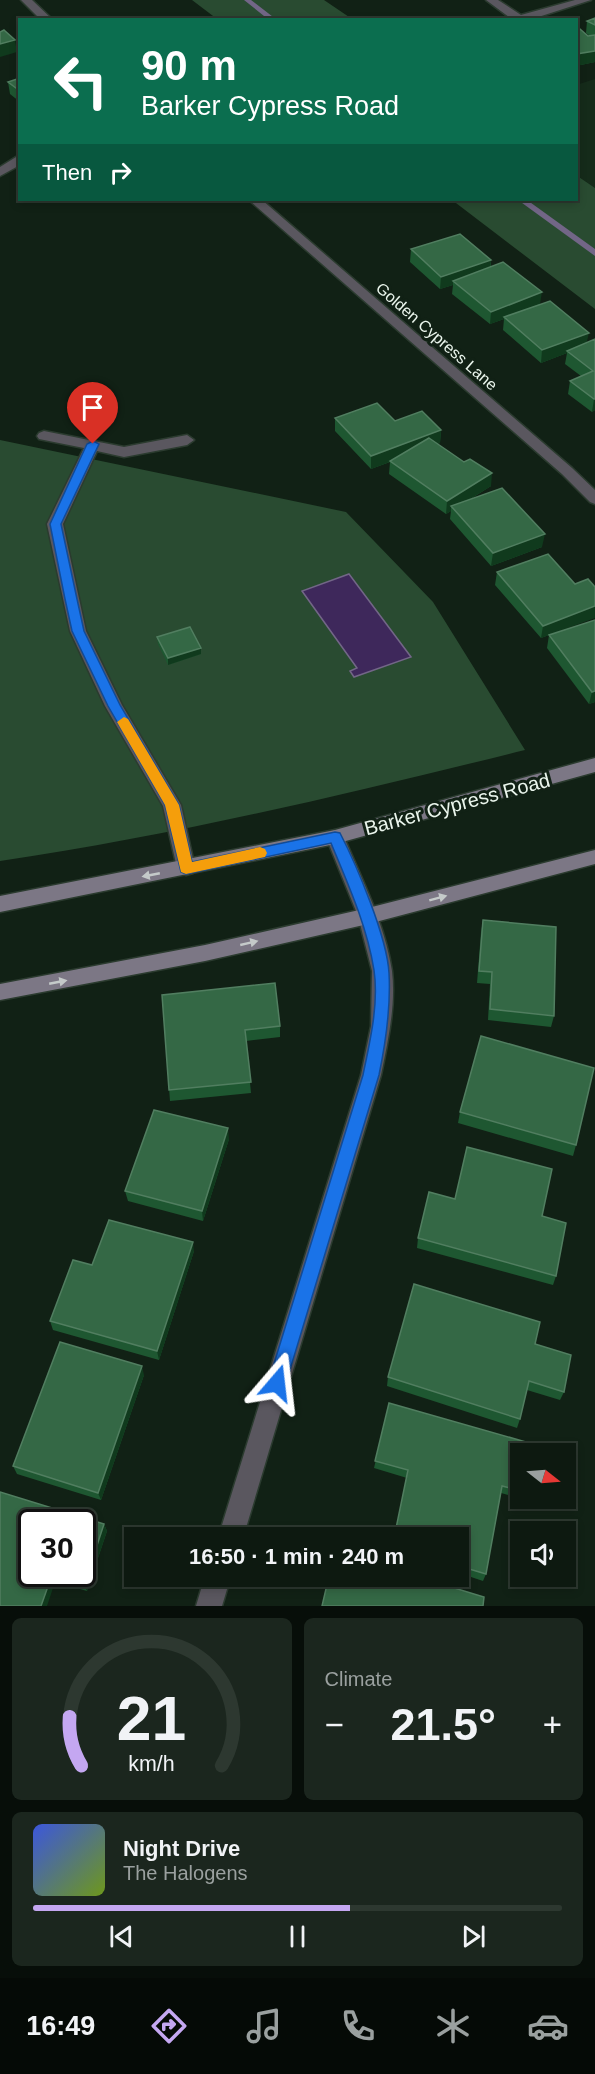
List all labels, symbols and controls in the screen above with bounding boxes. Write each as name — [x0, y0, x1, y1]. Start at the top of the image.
icon: left — [42, 42, 120, 120]
text: 90 m — [141, 42, 237, 89]
text: Barker Cypress Road — [141, 91, 399, 121]
icon: right — [104, 156, 137, 189]
text: Then — [42, 160, 92, 185]
street label: Golden Cypress Lane — [373, 279, 501, 394]
pin — [67, 382, 118, 444]
icon: arrive — [76, 391, 109, 424]
street label: Barker Cypress Road — [362, 769, 552, 839]
one-way arrow — [142, 871, 161, 880]
one-way arrow — [429, 892, 447, 902]
one-way arrow — [239, 938, 258, 947]
one-way arrow — [48, 977, 67, 986]
position arrow — [245, 1351, 309, 1415]
north arrow — [510, 1443, 576, 1509]
map controls — [510, 1443, 576, 1587]
speed limit sign: 30 — [18, 1509, 96, 1587]
button: sound — [510, 1521, 576, 1587]
text: 16:50 · 1 min · 240 m — [189, 1544, 404, 1569]
text: Climate — [325, 1668, 392, 1690]
text: 21 — [117, 1684, 186, 1753]
text: 21.5° — [390, 1699, 496, 1750]
text: − — [325, 1706, 344, 1743]
text: + — [543, 1706, 562, 1743]
text: km/h — [129, 1752, 175, 1776]
text: Night Drive — [123, 1836, 240, 1861]
text: The Halogens — [123, 1862, 248, 1884]
icon: previous — [105, 1920, 138, 1953]
icon: pause — [281, 1920, 314, 1953]
icon: next — [457, 1920, 490, 1953]
icon: directions — [148, 2005, 190, 2047]
icon: music — [243, 2005, 285, 2047]
icon: phone — [337, 2005, 379, 2047]
icon: climate — [432, 2005, 474, 2047]
icon: car — [527, 2005, 569, 2047]
text: 16:49 — [26, 2011, 95, 2041]

